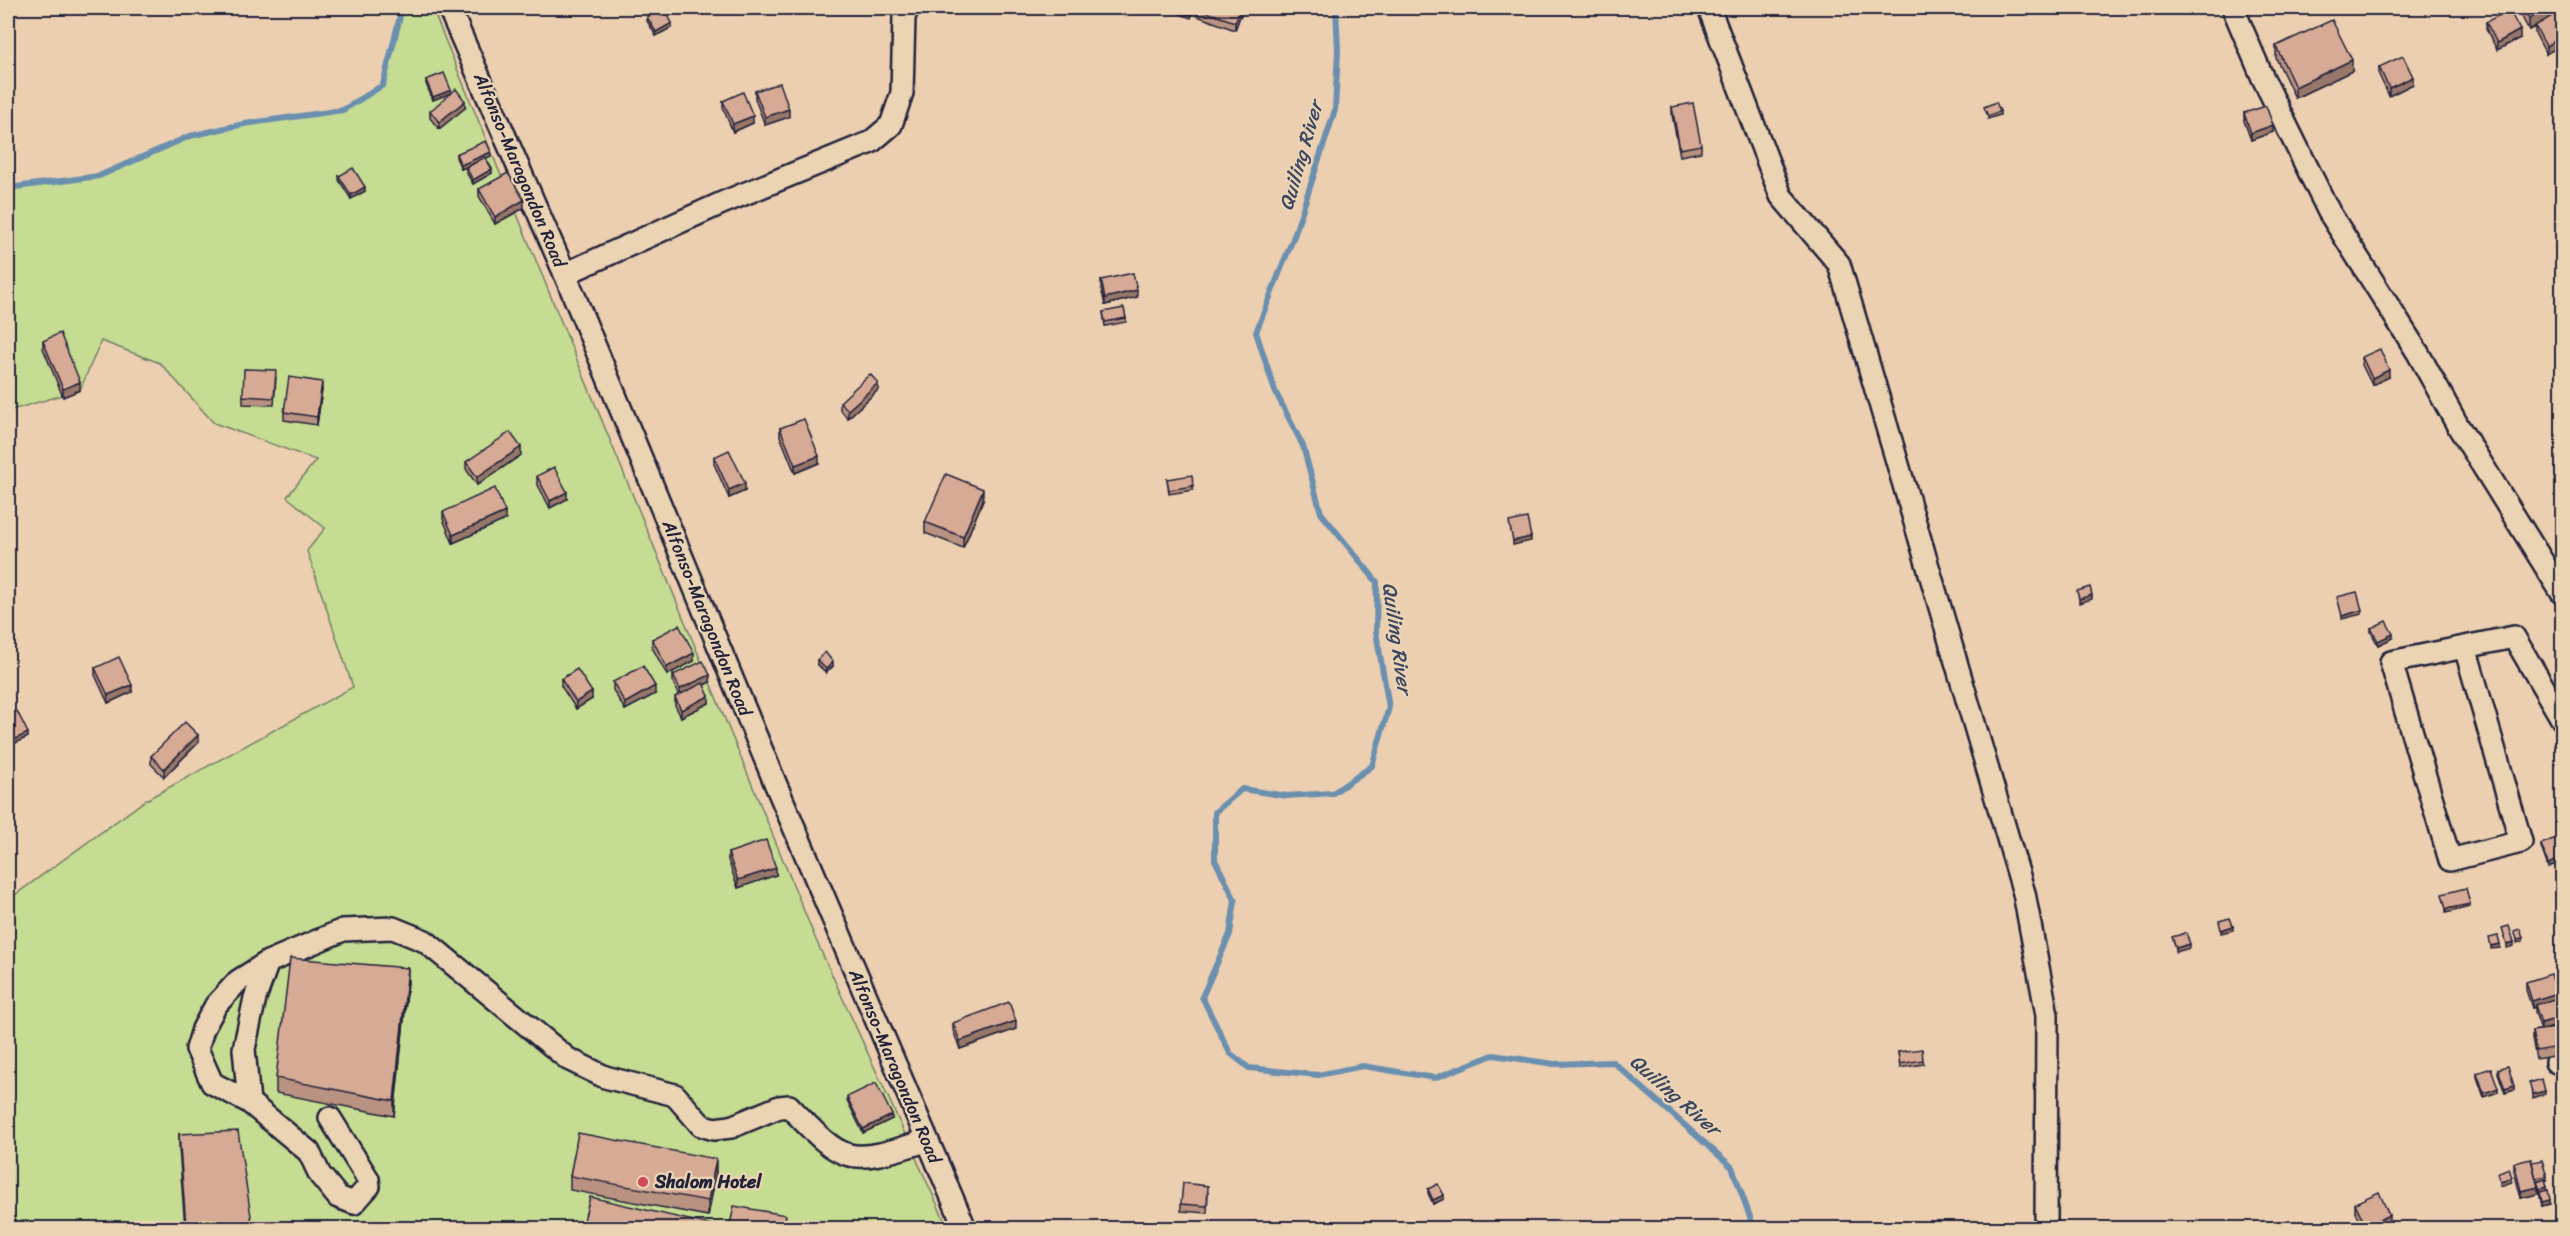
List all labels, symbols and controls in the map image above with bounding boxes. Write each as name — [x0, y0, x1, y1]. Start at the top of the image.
street label: Alfonso-Maragondon Road — [464, 67, 576, 274]
water label: Quiling River — [1269, 94, 1334, 215]
street label: Alfonso-Maragondon Road — [653, 514, 762, 722]
water label: Quiling River — [1372, 580, 1423, 700]
street label: Alfonso-Maragondon Road — [839, 963, 951, 1170]
water label: Quiling River — [1621, 1045, 1732, 1147]
place label: Shalom Hotel — [654, 1166, 762, 1198]
marker: Shalom Hotel — [636, 1175, 650, 1189]

